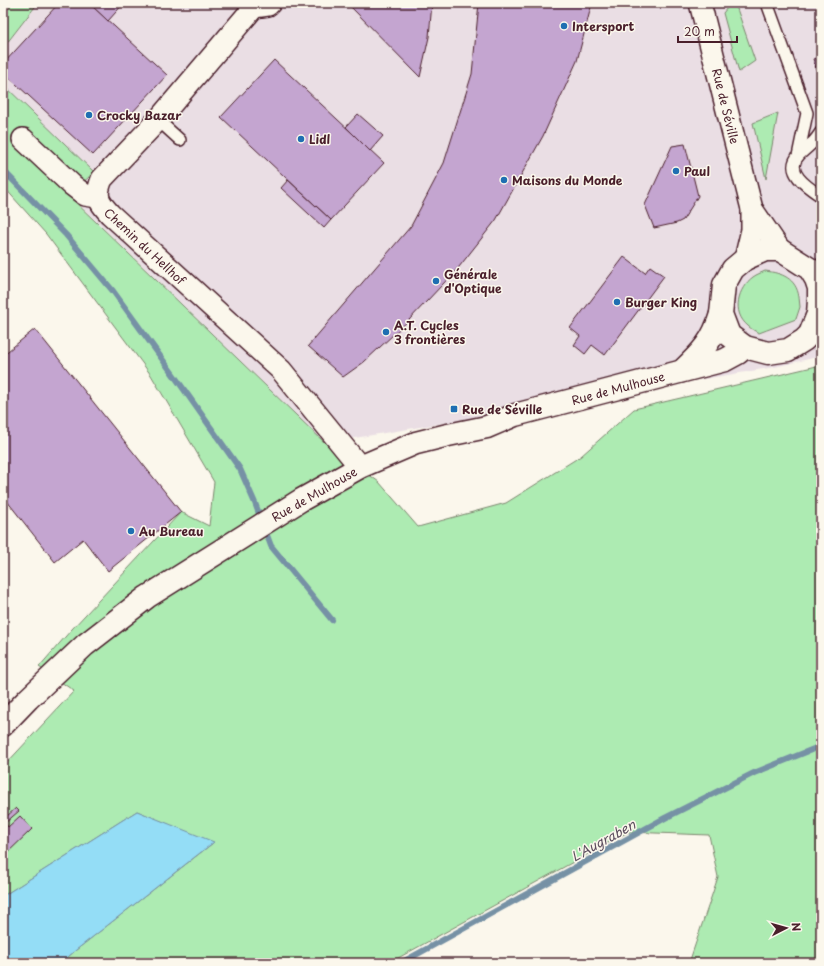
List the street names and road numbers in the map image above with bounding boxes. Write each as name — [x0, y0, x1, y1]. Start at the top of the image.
street label: Rue de Séville — [708, 66, 744, 146]
street label: Chemin du Hellhof — [100, 203, 191, 289]
street label: Rue de Mulhouse — [569, 367, 667, 409]
street label: Rue de Mulhouse — [268, 462, 360, 526]

